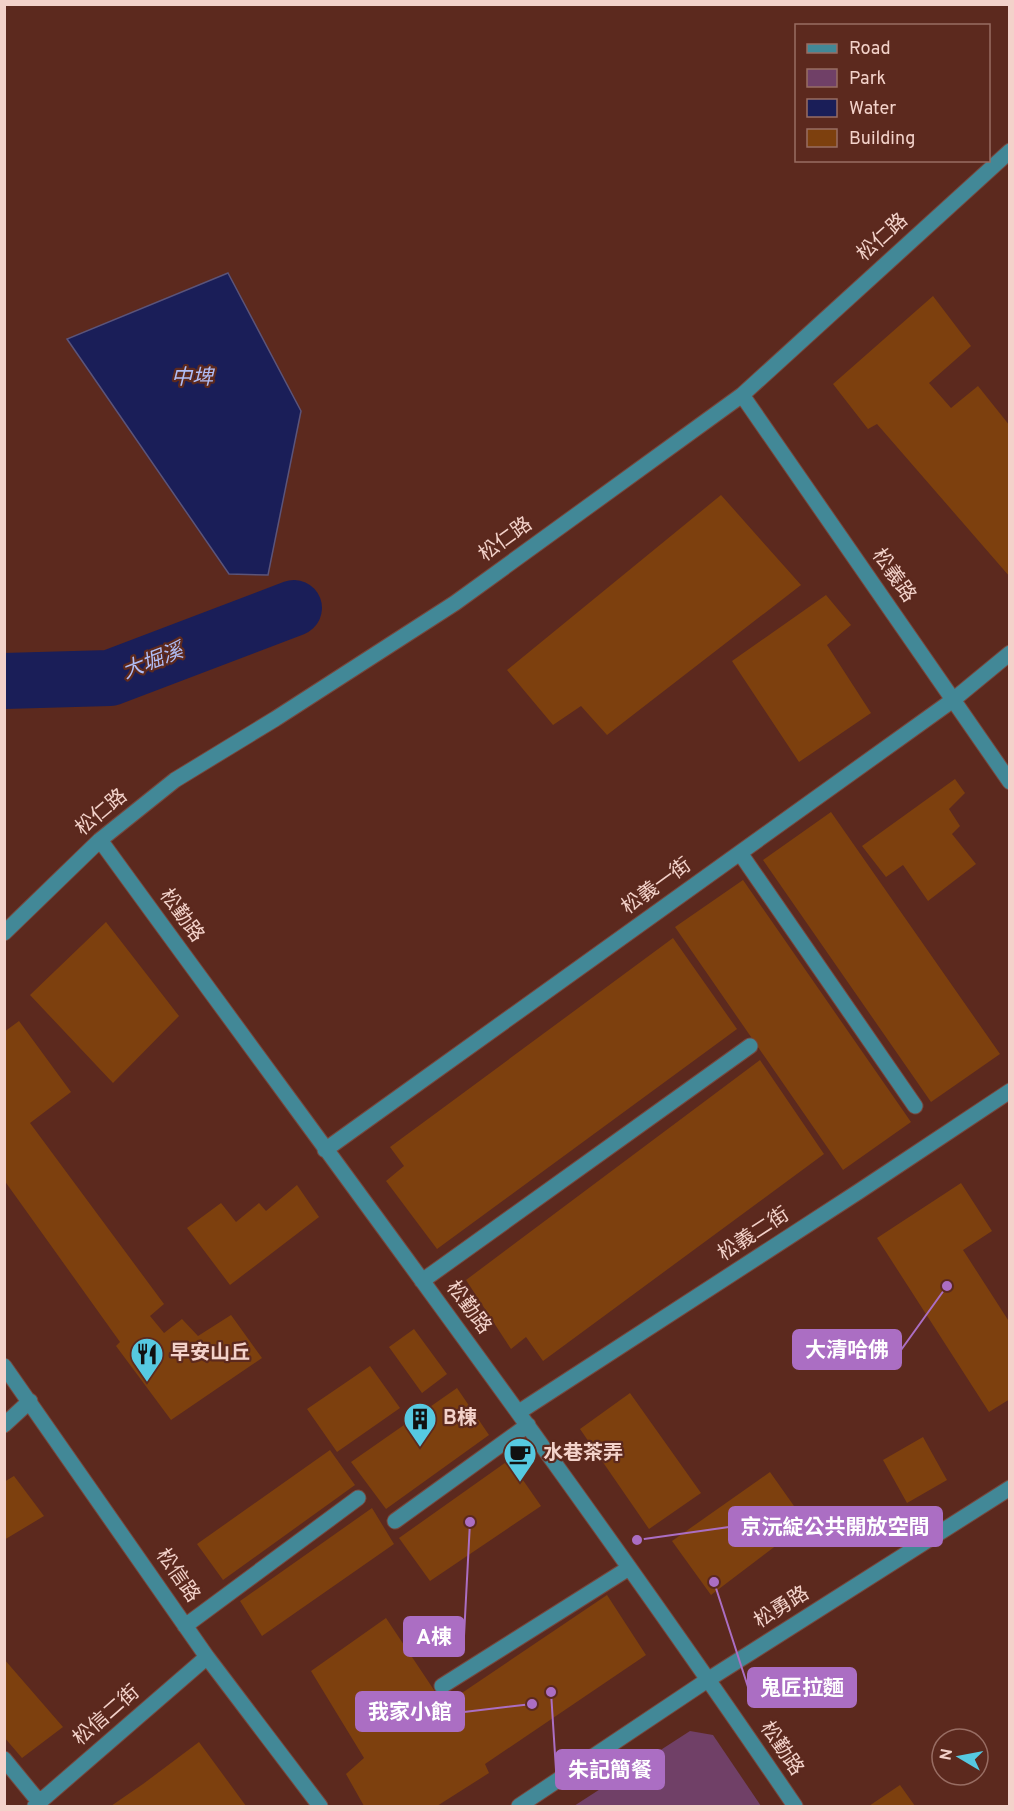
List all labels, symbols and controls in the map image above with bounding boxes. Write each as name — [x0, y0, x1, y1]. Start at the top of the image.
legend — [795, 24, 990, 162]
text: Road — [849, 38, 891, 61]
text: Park — [849, 68, 886, 91]
text: Water — [849, 98, 896, 121]
text: Building — [849, 128, 915, 151]
street label: 松仁路 — [852, 208, 914, 268]
water label: 中埤 — [171, 365, 216, 392]
street label: 松仁路 — [474, 512, 538, 568]
street label: 松義路 — [865, 544, 921, 608]
water label: 大堀溪 — [119, 637, 190, 686]
street label: 松仁路 — [71, 784, 133, 842]
street label: 松義一街 — [617, 853, 697, 921]
street label: 松勤路 — [153, 884, 209, 948]
street label: 松義二街 — [713, 1202, 795, 1268]
street label: 松勤路 — [440, 1276, 496, 1340]
callout: 大清哈佛 — [793, 1330, 901, 1369]
restaurant icon: 早安山丘 — [129, 1336, 165, 1383]
text: 大清哈佛 — [805, 1338, 889, 1365]
place label: 早安山丘 — [170, 1341, 250, 1367]
building icon: B棟 — [402, 1401, 438, 1448]
place label: B棟 — [443, 1406, 477, 1432]
cafe icon: 水巷茶弄 — [502, 1436, 538, 1483]
place label: 水巷茶弄 — [543, 1441, 623, 1467]
callout: 京沅綻公共開放空間 — [729, 1507, 942, 1546]
text: 京沅綻公共開放空間 — [741, 1515, 930, 1542]
street label: 松信路 — [149, 1544, 205, 1608]
street label: 松勇路 — [750, 1581, 814, 1635]
callout: A棟 — [404, 1617, 464, 1656]
text: A棟 — [416, 1625, 452, 1652]
callout: 鬼匠拉麵 — [748, 1668, 856, 1707]
text: 鬼匠拉麵 — [760, 1676, 844, 1703]
street label: 松信二街 — [68, 1680, 146, 1752]
callout: 我家小館 — [356, 1692, 464, 1731]
text: 我家小館 — [368, 1700, 452, 1727]
street label: 松勤路 — [753, 1717, 809, 1781]
north arrow — [930, 1727, 990, 1787]
text: N — [936, 1747, 958, 1762]
callout: 朱記簡餐 — [556, 1750, 664, 1789]
text: 朱記簡餐 — [568, 1758, 652, 1785]

